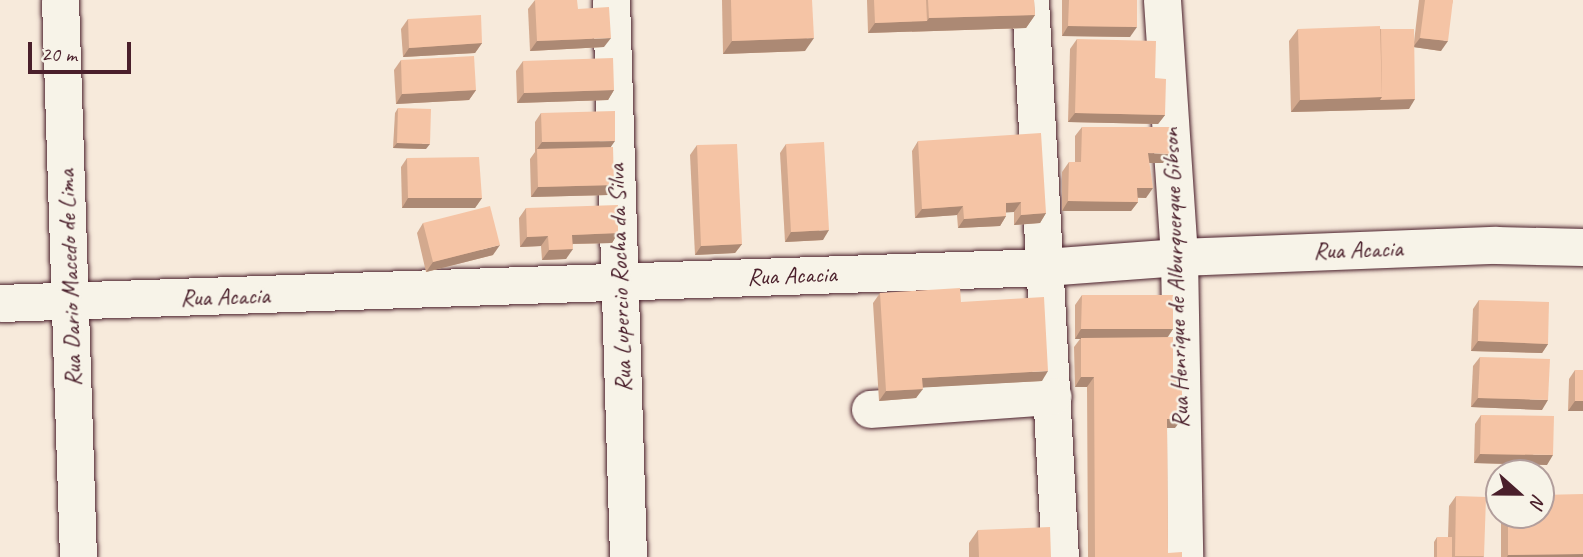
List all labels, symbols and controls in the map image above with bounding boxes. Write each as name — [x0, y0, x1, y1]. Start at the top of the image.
scale bar — [32, 28, 135, 72]
text: 20 m — [41, 41, 77, 67]
street label: Rua Henrique de Alburquerque Gibson — [1156, 127, 1196, 429]
street label: Rua Lupercio Rocha da Silva — [602, 164, 638, 392]
street label: Rua Dario Macedo de Lima — [52, 169, 88, 387]
street label: Rua Acacia — [1312, 234, 1404, 266]
street label: Rua Acacia — [746, 260, 838, 292]
street label: Rua Acacia — [179, 281, 271, 313]
north arrow — [1485, 459, 1555, 529]
text: N — [1524, 491, 1551, 511]

